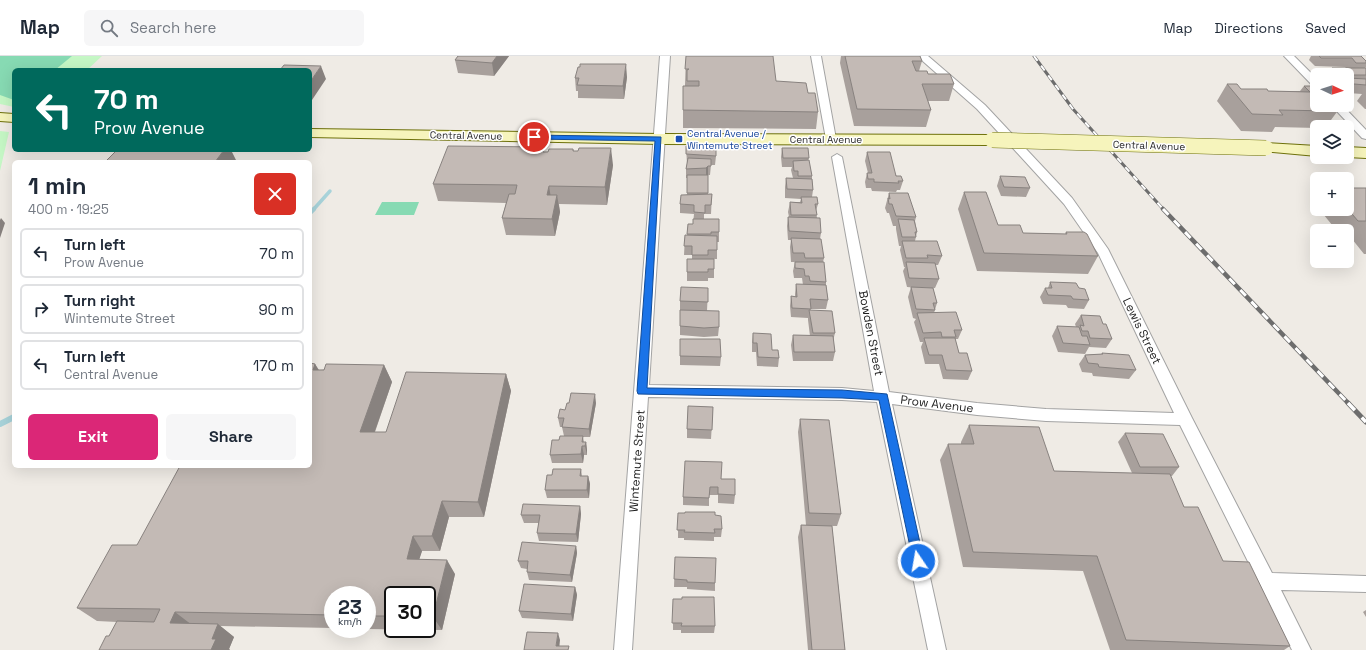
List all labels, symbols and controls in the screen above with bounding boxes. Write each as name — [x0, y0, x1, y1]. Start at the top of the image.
search box — [84, 10, 364, 46]
text: Map — [20, 15, 60, 40]
icon: search — [98, 17, 120, 39]
text: Search here — [130, 18, 216, 37]
text: Map — [1163, 19, 1193, 37]
text: Directions — [1215, 19, 1283, 37]
text: Saved — [1305, 19, 1346, 37]
north arrow — [1310, 68, 1354, 112]
map controls — [1310, 68, 1354, 268]
text: 70 m — [94, 81, 159, 117]
icon: left — [28, 84, 80, 136]
text: Prow Avenue — [94, 116, 205, 139]
pin — [517, 120, 551, 154]
button: layers — [1310, 120, 1354, 164]
icon: arrive — [523, 126, 545, 148]
place label: Central Avenue / Wintemute Street — [687, 127, 773, 152]
street label: Central Avenue — [430, 128, 502, 143]
street label: Central Avenue — [790, 133, 862, 146]
marker: Central Avenue / Wintemute Street — [674, 134, 684, 144]
street label: Central Avenue — [1113, 138, 1186, 153]
text: 1 min — [28, 170, 87, 201]
button: + — [1310, 172, 1354, 216]
button: close — [254, 173, 296, 215]
text: 400 m · 19:25 — [28, 201, 109, 218]
button: − — [1310, 224, 1354, 268]
text: Turn left — [64, 235, 126, 254]
icon: left — [30, 242, 52, 264]
text: 70 m — [259, 244, 294, 263]
text: Prow Avenue — [64, 254, 144, 271]
street label: Bowden Street — [855, 289, 887, 377]
text: Turn right — [64, 291, 135, 310]
street label: Lewis Street — [1119, 295, 1165, 367]
icon: right — [30, 298, 52, 320]
text: 90 m — [258, 300, 294, 319]
text: Wintemute Street — [64, 310, 175, 327]
text: Turn left — [64, 347, 126, 366]
icon: left — [30, 354, 52, 376]
text: 170 m — [253, 356, 294, 375]
text: Central Avenue — [64, 366, 158, 383]
street label: Prow Avenue — [899, 392, 975, 416]
street label: Wintemute Street — [625, 409, 649, 513]
button: Exit — [28, 414, 158, 460]
button: Share — [166, 414, 296, 460]
position arrow — [897, 540, 939, 582]
speed limit sign: 30 — [384, 586, 436, 638]
text: 23 — [338, 594, 362, 620]
text: km/h — [338, 615, 362, 628]

